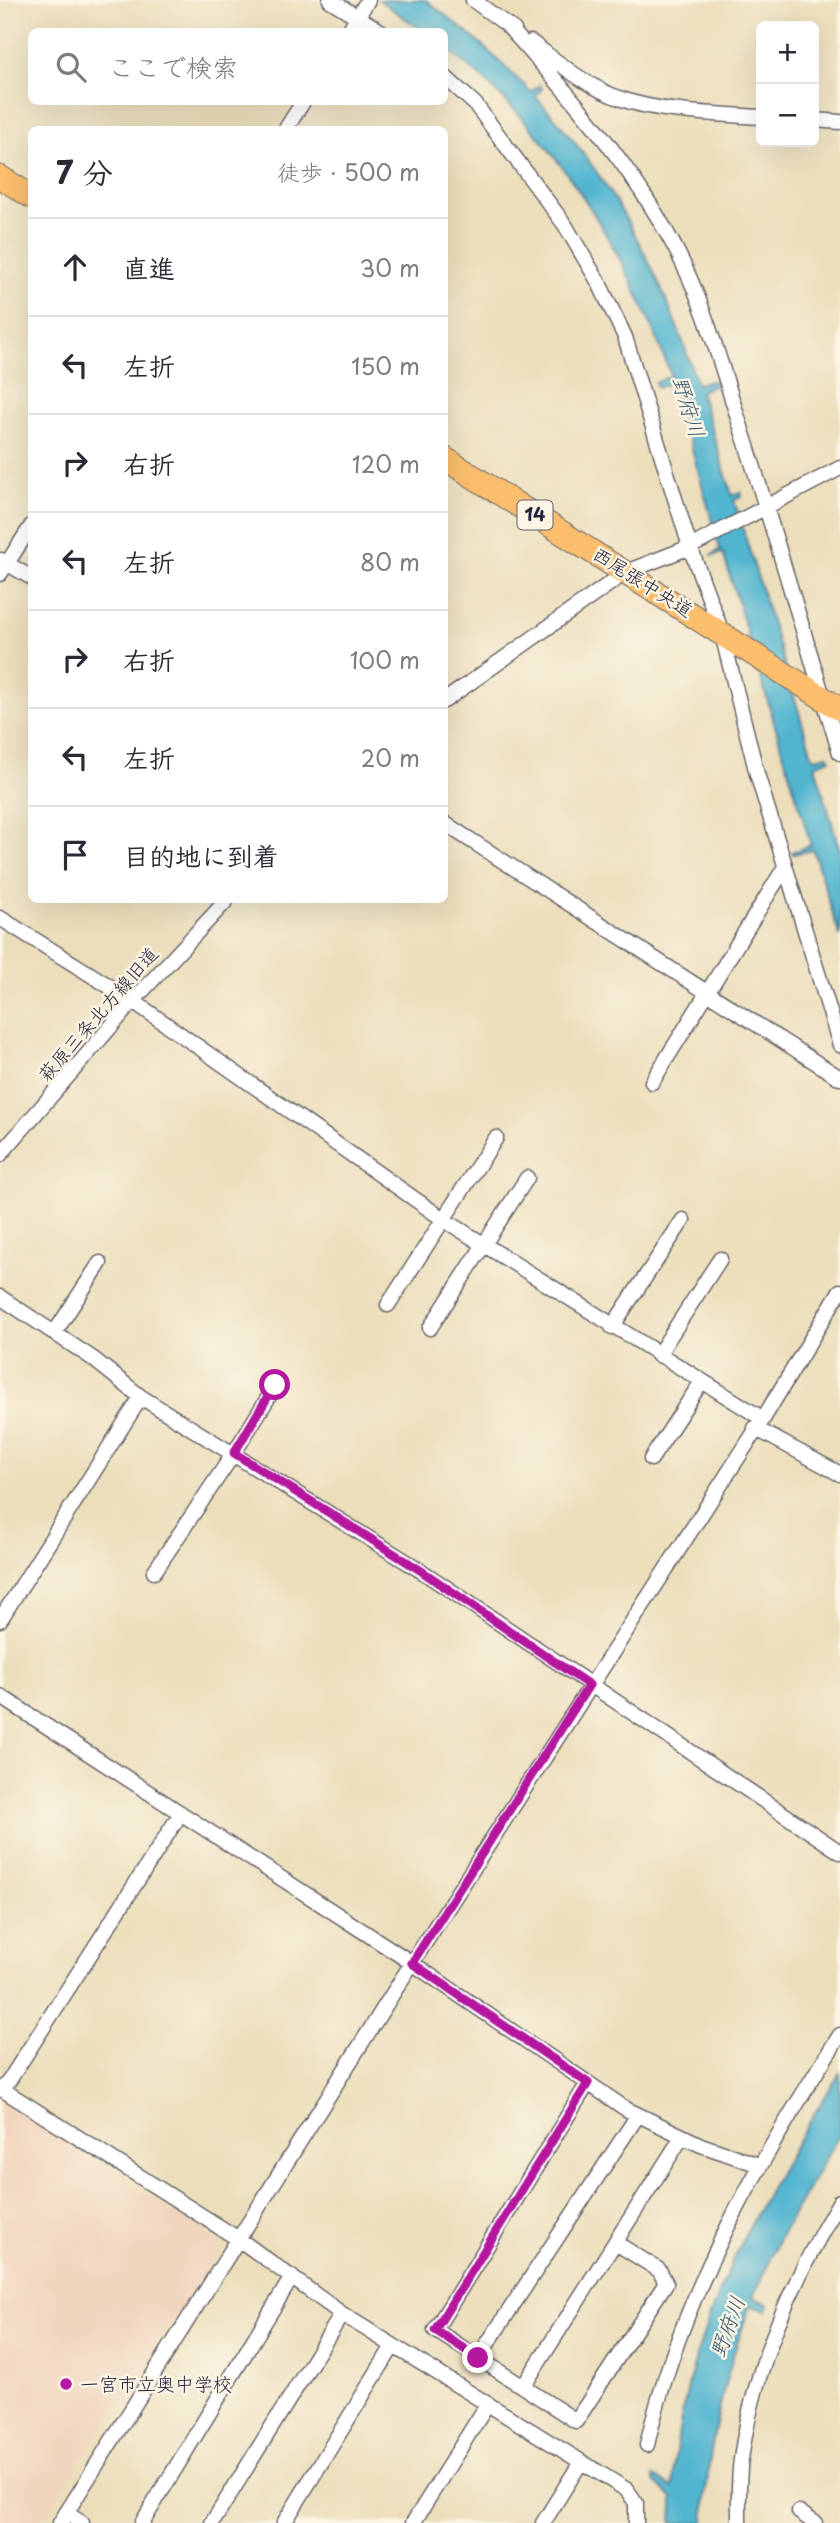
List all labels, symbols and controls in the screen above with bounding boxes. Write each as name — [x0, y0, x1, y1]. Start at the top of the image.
map controls — [756, 21, 819, 147]
button: + — [756, 21, 819, 84]
search box — [28, 28, 448, 105]
text: ここで検索 — [108, 47, 238, 86]
icon: search — [52, 48, 90, 86]
button: − — [756, 84, 819, 147]
text: 7 分 — [56, 149, 113, 194]
text: 徒歩 · 500 m — [277, 154, 420, 189]
icon: ahead — [56, 248, 94, 286]
text: 直進 — [123, 248, 175, 287]
text: 30 m — [359, 250, 420, 285]
icon: left — [56, 346, 94, 384]
text: 左折 — [123, 346, 175, 385]
text: 150 m — [351, 348, 420, 383]
water label: 野府川 — [665, 372, 714, 441]
icon: right — [56, 444, 94, 482]
text: 右折 — [123, 444, 175, 483]
text: 120 m — [352, 446, 420, 481]
road number: 14 — [518, 500, 552, 530]
street label: 西尾張中央道 — [588, 539, 699, 623]
icon: left — [56, 542, 94, 580]
text: 左折 — [123, 542, 175, 581]
text: 80 m — [360, 544, 420, 579]
icon: right — [56, 640, 94, 678]
text: 右折 — [123, 640, 175, 679]
text: 100 m — [350, 642, 420, 677]
icon: left — [56, 738, 94, 776]
text: 左折 — [123, 738, 175, 777]
text: 20 m — [361, 740, 420, 775]
icon: arrive — [56, 836, 94, 874]
text: 目的地に到着 — [123, 836, 279, 875]
street label: 萩原三条北方線旧道 — [31, 940, 164, 1087]
route start — [259, 1369, 290, 1400]
water label: 野府川 — [700, 2291, 752, 2361]
route end — [462, 2342, 493, 2373]
place label: 一宮市立奥中学校 — [80, 2369, 232, 2397]
marker: 一宮市立奥中学校 — [58, 2376, 74, 2392]

